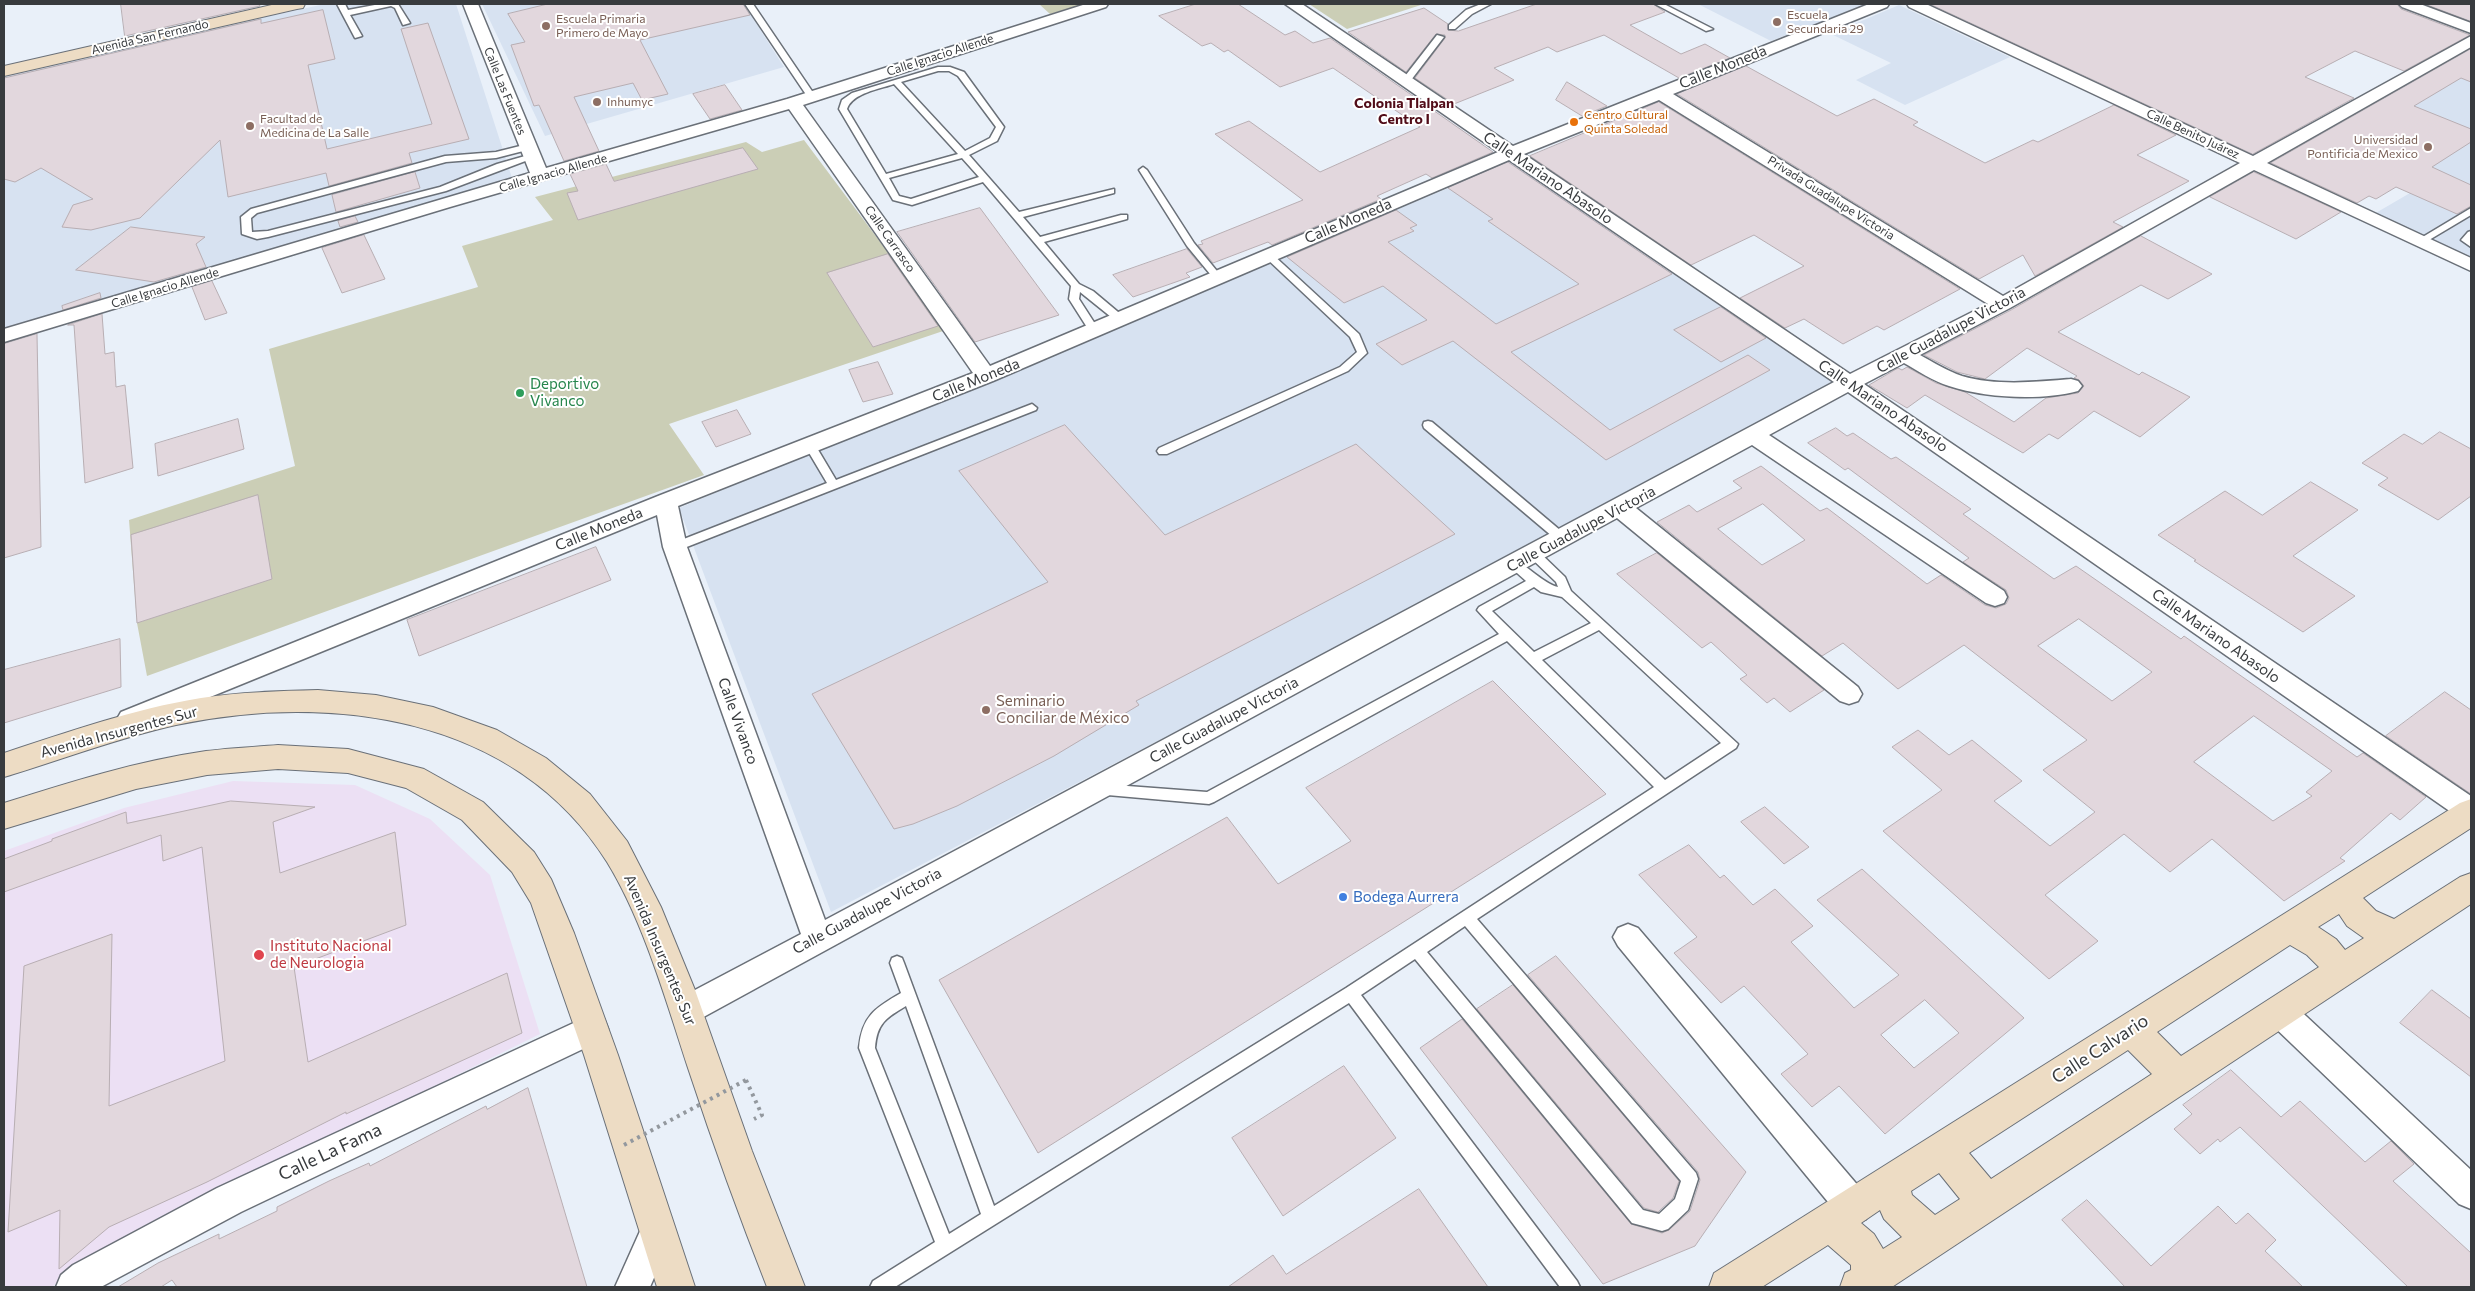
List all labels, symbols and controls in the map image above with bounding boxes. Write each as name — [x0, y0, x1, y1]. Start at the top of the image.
place label: Escuela Secundaria 29 — [1787, 8, 1863, 36]
place label: Escuela Primaria Primero de Mayo — [556, 12, 648, 40]
street label: Avenida San Fernando — [90, 16, 210, 58]
marker: Escuela Secundaria 29 — [1771, 16, 1783, 28]
marker: Escuela Primaria Primero de Mayo — [540, 20, 552, 32]
street label: Calle Ignacio Allende — [885, 31, 995, 79]
street label: Calle Moneda — [1677, 41, 1769, 93]
street label: Calle Las Fuentes — [481, 45, 529, 137]
place label: Inhumyc — [607, 95, 653, 109]
district label: Colonia Tlalpan Centro I — [1354, 95, 1454, 128]
marker: Inhumyc — [591, 96, 603, 108]
street label: Calle Benito Juárez — [2144, 106, 2242, 162]
place label: Centro Cultural Quinta Soledad — [1584, 108, 1668, 136]
place label: Facultad de Medicina de La Salle — [260, 112, 369, 140]
marker: Centro Cultural Quinta Soledad — [1568, 116, 1580, 128]
marker: Facultad de Medicina de La Salle — [244, 120, 256, 132]
street label: Calle Mariano Abasolo — [1480, 128, 1616, 228]
place label: Universidad Pontificia de Mexico — [2307, 133, 2418, 161]
marker: Universidad Pontificia de Mexico — [2422, 141, 2434, 153]
street label: Calle Ignacio Allende — [497, 151, 609, 195]
street label: Privada Guadalupe Victoria — [1765, 153, 1897, 243]
street label: Calle Moneda — [1302, 195, 1394, 247]
street label: Calle Carrasco — [862, 203, 918, 275]
street label: Calle Ignacio Allende — [110, 265, 220, 311]
street label: Calle Guadalupe Victoria — [1873, 283, 2029, 377]
street label: Calle Moneda — [930, 354, 1022, 406]
street label: Calle Mariano Abasolo — [1815, 356, 1951, 456]
place label: Deportivo Vivanco — [530, 375, 599, 410]
marker: Deportivo Vivanco — [514, 387, 526, 399]
street label: Calle Guadalupe Victoria — [1503, 482, 1659, 576]
street label: Calle Moneda — [553, 503, 645, 555]
street label: Calle Mariano Abasolo — [2148, 585, 2284, 687]
street label: Calle Guadalupe Victoria — [1146, 673, 1302, 767]
street label: Calle Vivanco — [714, 675, 762, 767]
place label: Seminario Conciliar de México — [996, 692, 1129, 727]
street label: Avenida Insurgentes Sur — [38, 702, 200, 762]
marker: Seminario Conciliar de México — [980, 704, 992, 716]
street label: Calle Guadalupe Victoria — [789, 864, 945, 958]
street label: Avenida Insurgentes Sur — [620, 872, 700, 1028]
place label: Bodega Aurrera — [1353, 888, 1459, 906]
marker: Bodega Aurrera — [1337, 891, 1349, 903]
place label: Instituto Nacional de Neurologia — [270, 937, 392, 972]
marker: Instituto Nacional de Neurologia — [252, 948, 266, 962]
street label: Calle Calvario — [2047, 1010, 2153, 1088]
street label: Calle La Fama — [275, 1119, 385, 1185]

